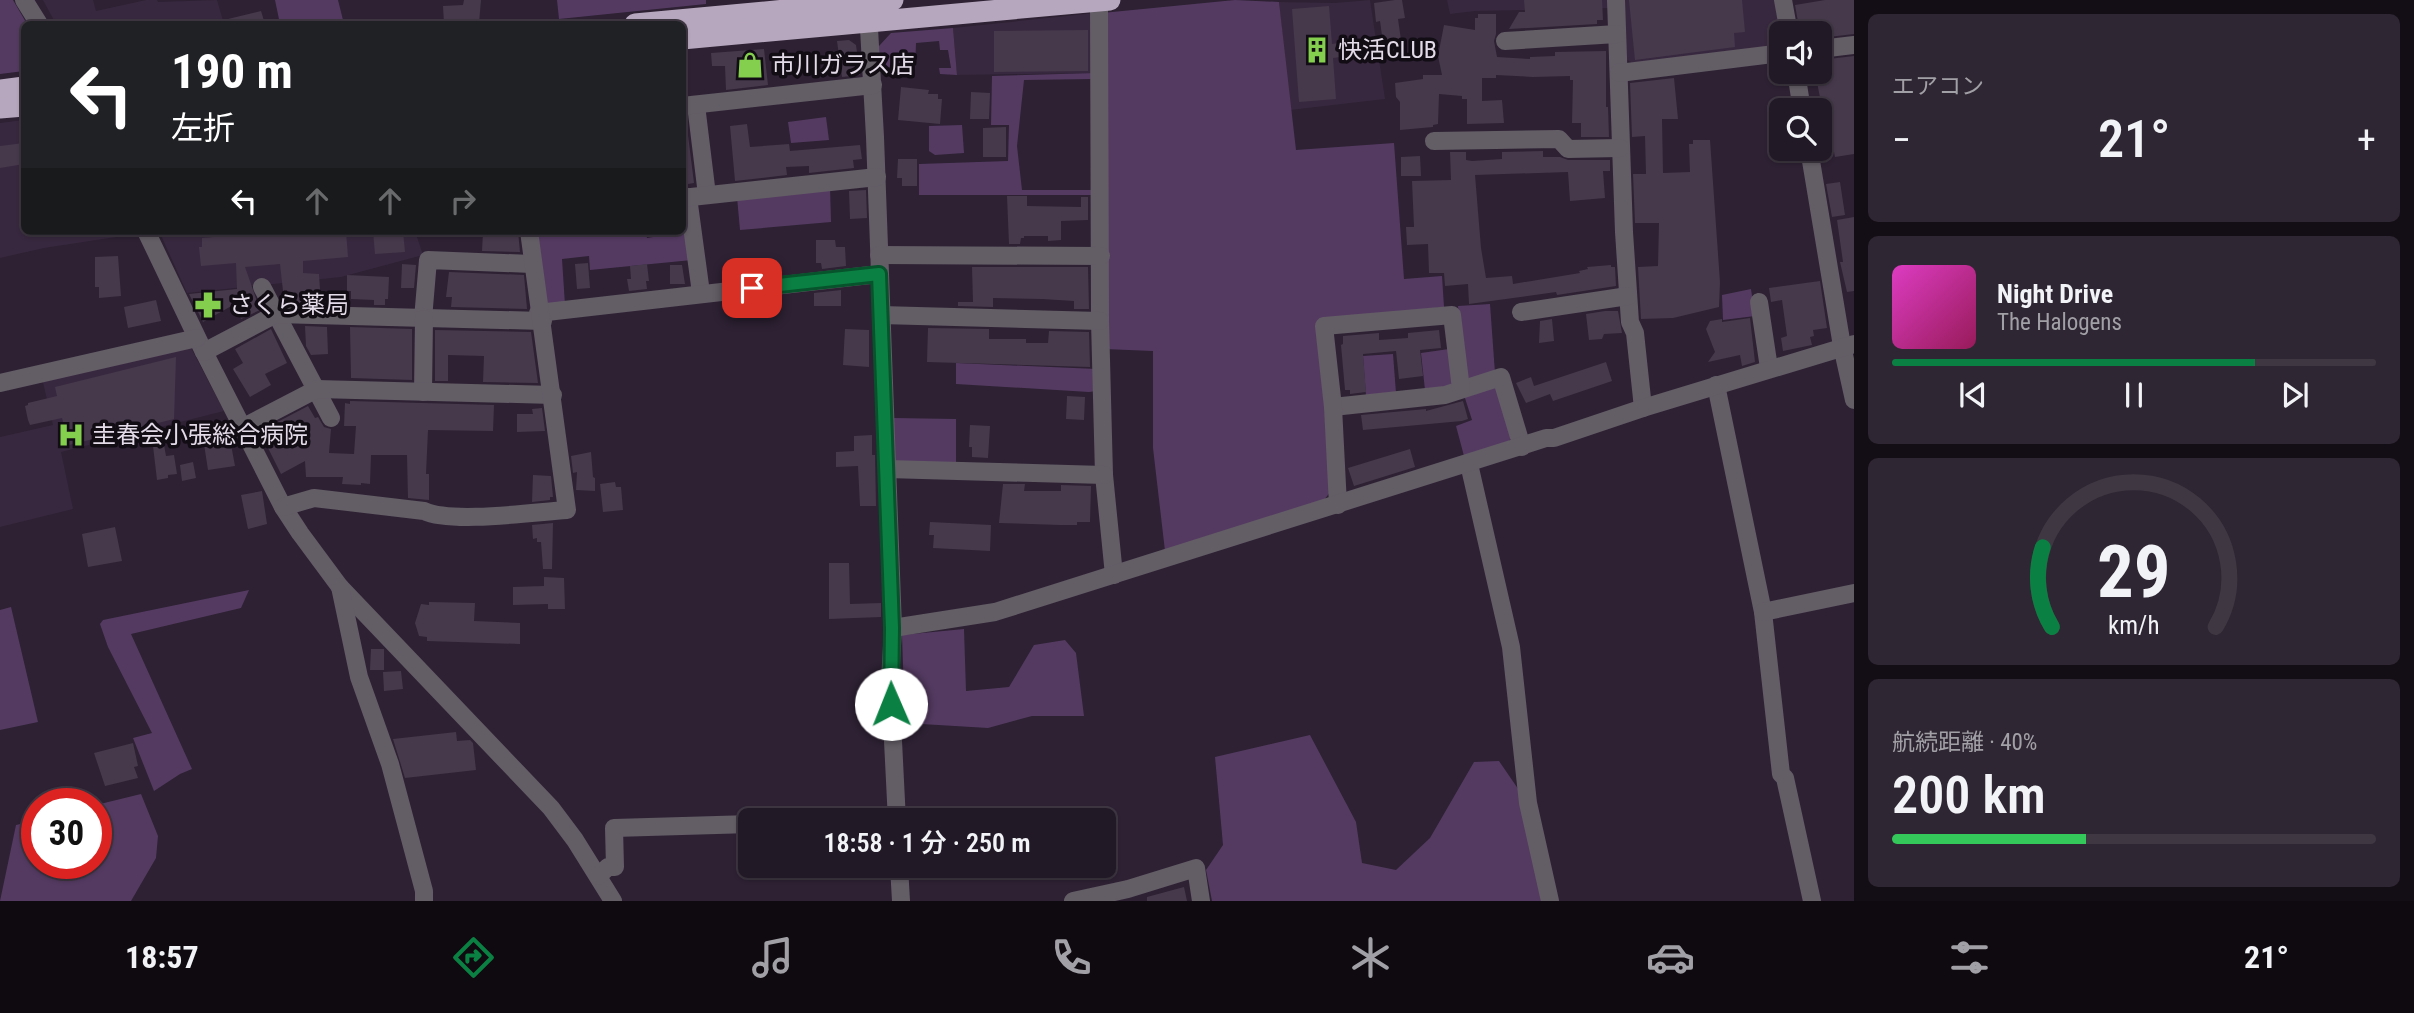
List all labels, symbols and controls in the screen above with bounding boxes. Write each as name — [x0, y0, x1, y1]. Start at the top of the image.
map controls — [1769, 21, 1832, 161]
button: sound — [1769, 21, 1832, 84]
building icon: 快活CLUB — [1302, 35, 1332, 65]
place label: 快活CLUB — [1338, 36, 1437, 64]
text: 190 m — [171, 43, 293, 100]
icon: left — [56, 49, 147, 140]
shop icon: 市川ガラス店 — [735, 50, 765, 80]
place label: 市川ガラス店 — [771, 51, 915, 79]
text: エアコン — [1892, 73, 1984, 100]
button: search — [1769, 98, 1832, 161]
text: 左折 — [171, 109, 235, 147]
text: 21° — [2098, 109, 2170, 170]
text: − — [1892, 118, 1911, 162]
text: + — [2357, 118, 2376, 162]
icon: left — [225, 182, 263, 220]
icon: ahead — [298, 182, 336, 220]
icon: ahead — [371, 182, 409, 220]
icon: right — [444, 182, 482, 220]
pin — [722, 258, 782, 318]
icon: arrive — [733, 269, 771, 307]
text: Night Drive — [1997, 279, 2113, 309]
pharmacy icon: さくら薬局 — [193, 290, 223, 320]
place label: さくら薬局 — [229, 291, 349, 319]
text: The Halogens — [1997, 309, 2122, 336]
icon: previous — [1954, 376, 1992, 414]
icon: pause — [2115, 376, 2153, 414]
icon: next — [2276, 376, 2314, 414]
hospital icon: 圭春会小張総合病院 — [56, 420, 86, 450]
place label: 圭春会小張総合病院 — [92, 421, 308, 449]
text: 29 — [2097, 530, 2171, 616]
text: km/h — [2108, 611, 2160, 640]
position arrow — [854, 667, 928, 741]
text: 航続距離 · 40% — [1892, 729, 2037, 756]
text: 200 km — [1892, 765, 2046, 826]
speed limit sign: 30 — [21, 788, 112, 879]
text: 18:58 · 1 分 · 250 m — [823, 828, 1031, 858]
icon: directions — [449, 933, 498, 982]
icon: music — [748, 933, 797, 982]
icon: phone — [1047, 933, 1096, 982]
icon: climate — [1346, 933, 1395, 982]
icon: car — [1646, 933, 1695, 982]
icon: filters — [1945, 933, 1994, 982]
text: 18:57 — [125, 938, 199, 976]
text: 21° — [2244, 938, 2289, 976]

